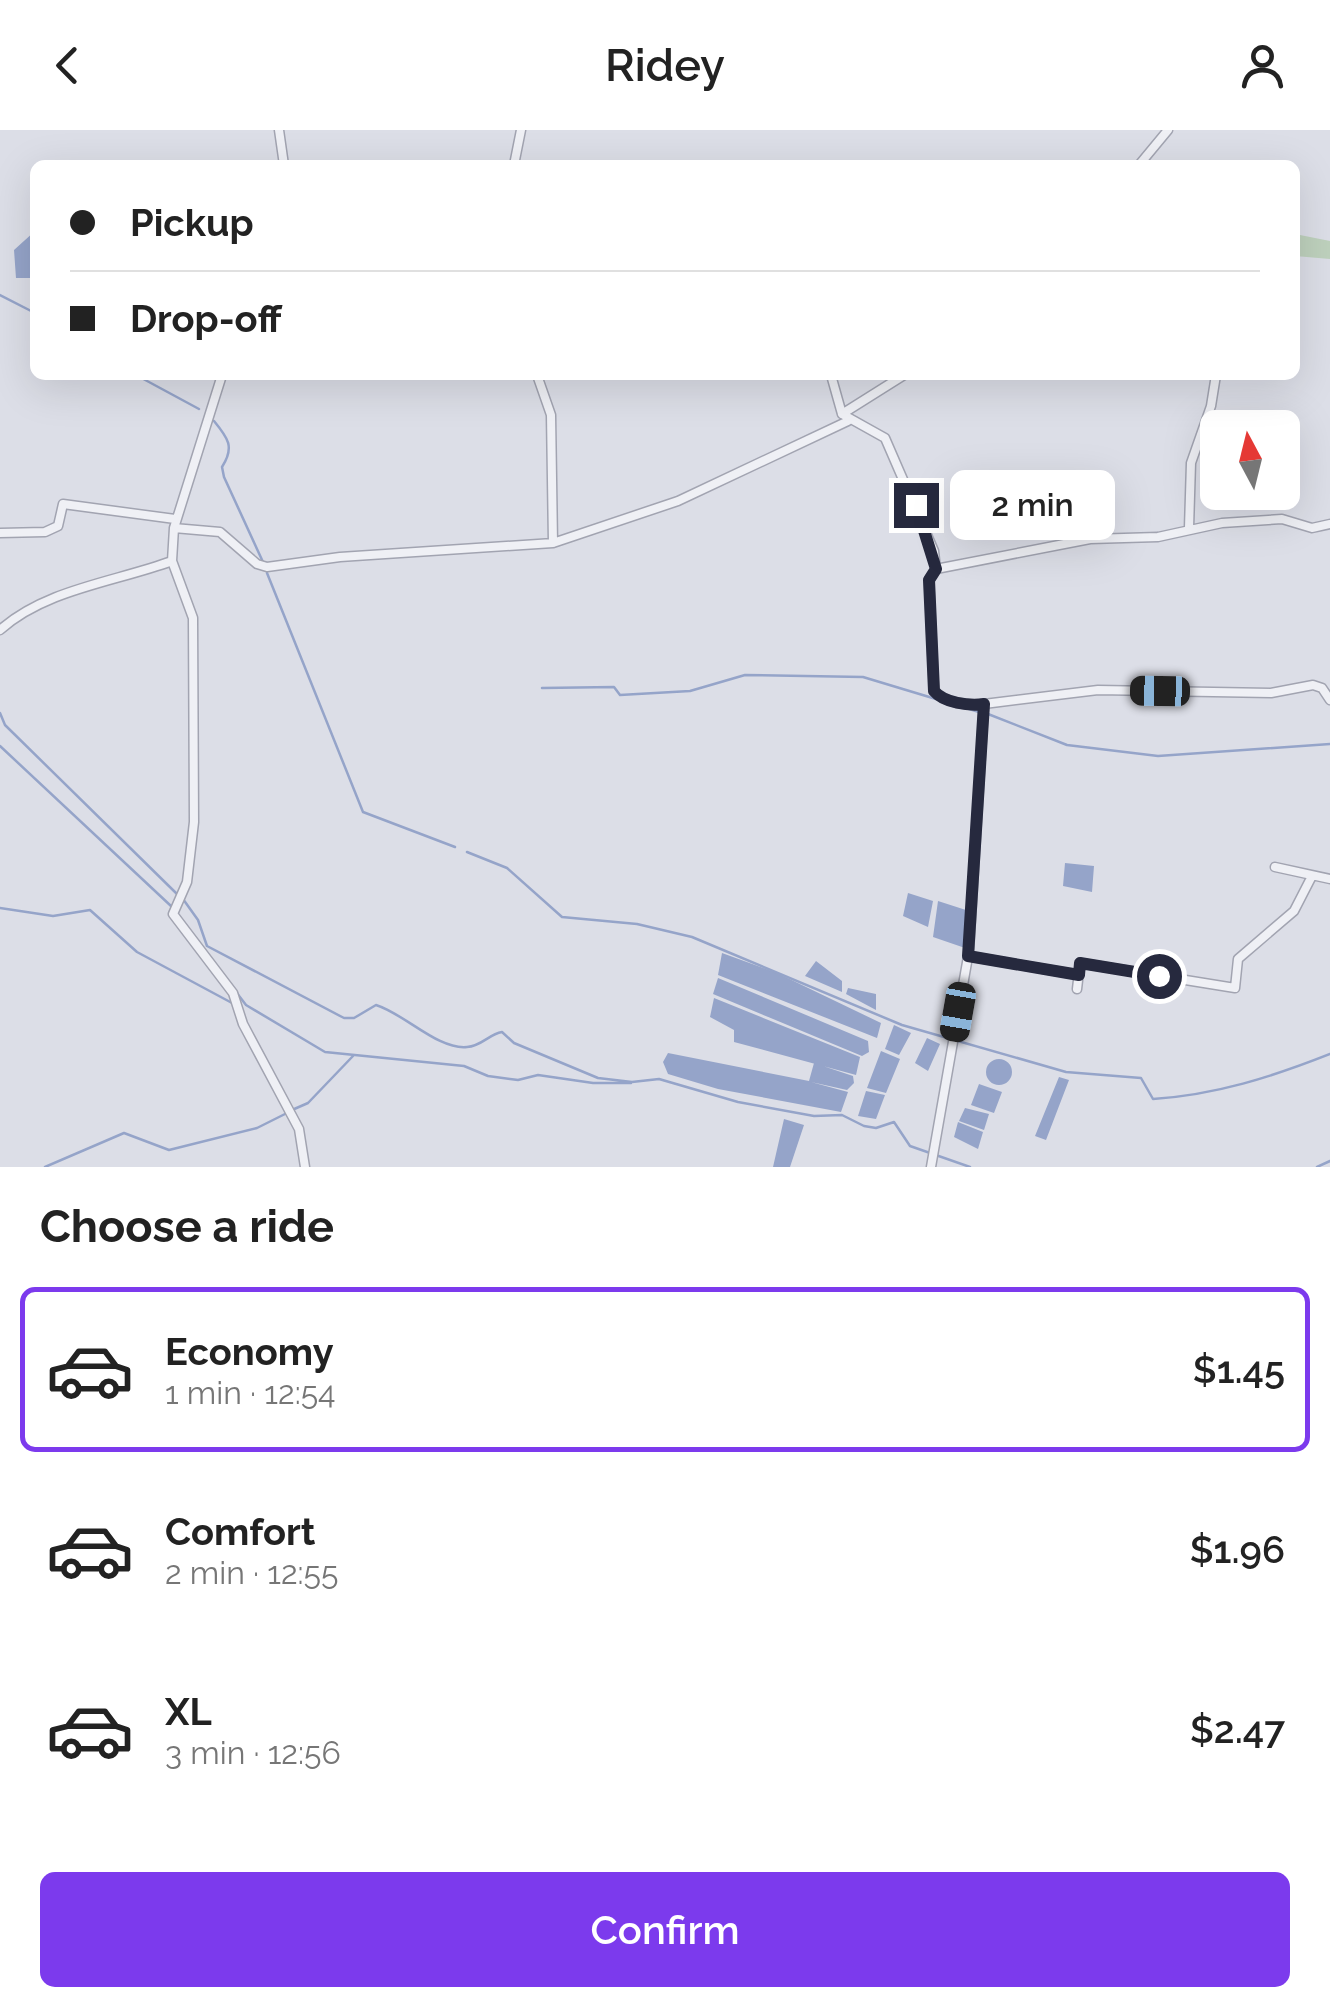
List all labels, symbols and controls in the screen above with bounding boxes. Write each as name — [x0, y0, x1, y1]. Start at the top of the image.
icon: back — [40, 38, 95, 93]
icon: person — [1235, 38, 1290, 93]
text: Ridey — [605, 39, 725, 92]
text: Pickup — [130, 200, 254, 245]
text: Drop-off — [130, 296, 282, 341]
north arrow — [1200, 410, 1300, 510]
map controls — [1200, 410, 1300, 510]
callout: 2 min — [951, 470, 1116, 540]
route end — [894, 483, 939, 528]
text: 2 min — [992, 486, 1073, 523]
car — [1130, 675, 1190, 707]
route start — [1137, 954, 1182, 999]
car — [938, 980, 978, 1044]
text: Choose a ride — [40, 1200, 334, 1253]
icon: car — [45, 1325, 135, 1415]
text: Economy — [165, 1329, 334, 1374]
text: $1.45 — [1193, 1347, 1285, 1392]
text: 1 min · 12:54 — [165, 1374, 336, 1411]
icon: car — [45, 1505, 135, 1595]
text: Comfort — [165, 1509, 315, 1554]
text: $1.96 — [1190, 1527, 1285, 1572]
text: 2 min · 12:55 — [165, 1554, 339, 1591]
icon: car — [45, 1685, 135, 1775]
text: XL — [165, 1689, 212, 1734]
text: $2.47 — [1190, 1707, 1285, 1752]
text: 3 min · 12:56 — [165, 1734, 341, 1771]
button: Confirm — [40, 1872, 1290, 1987]

